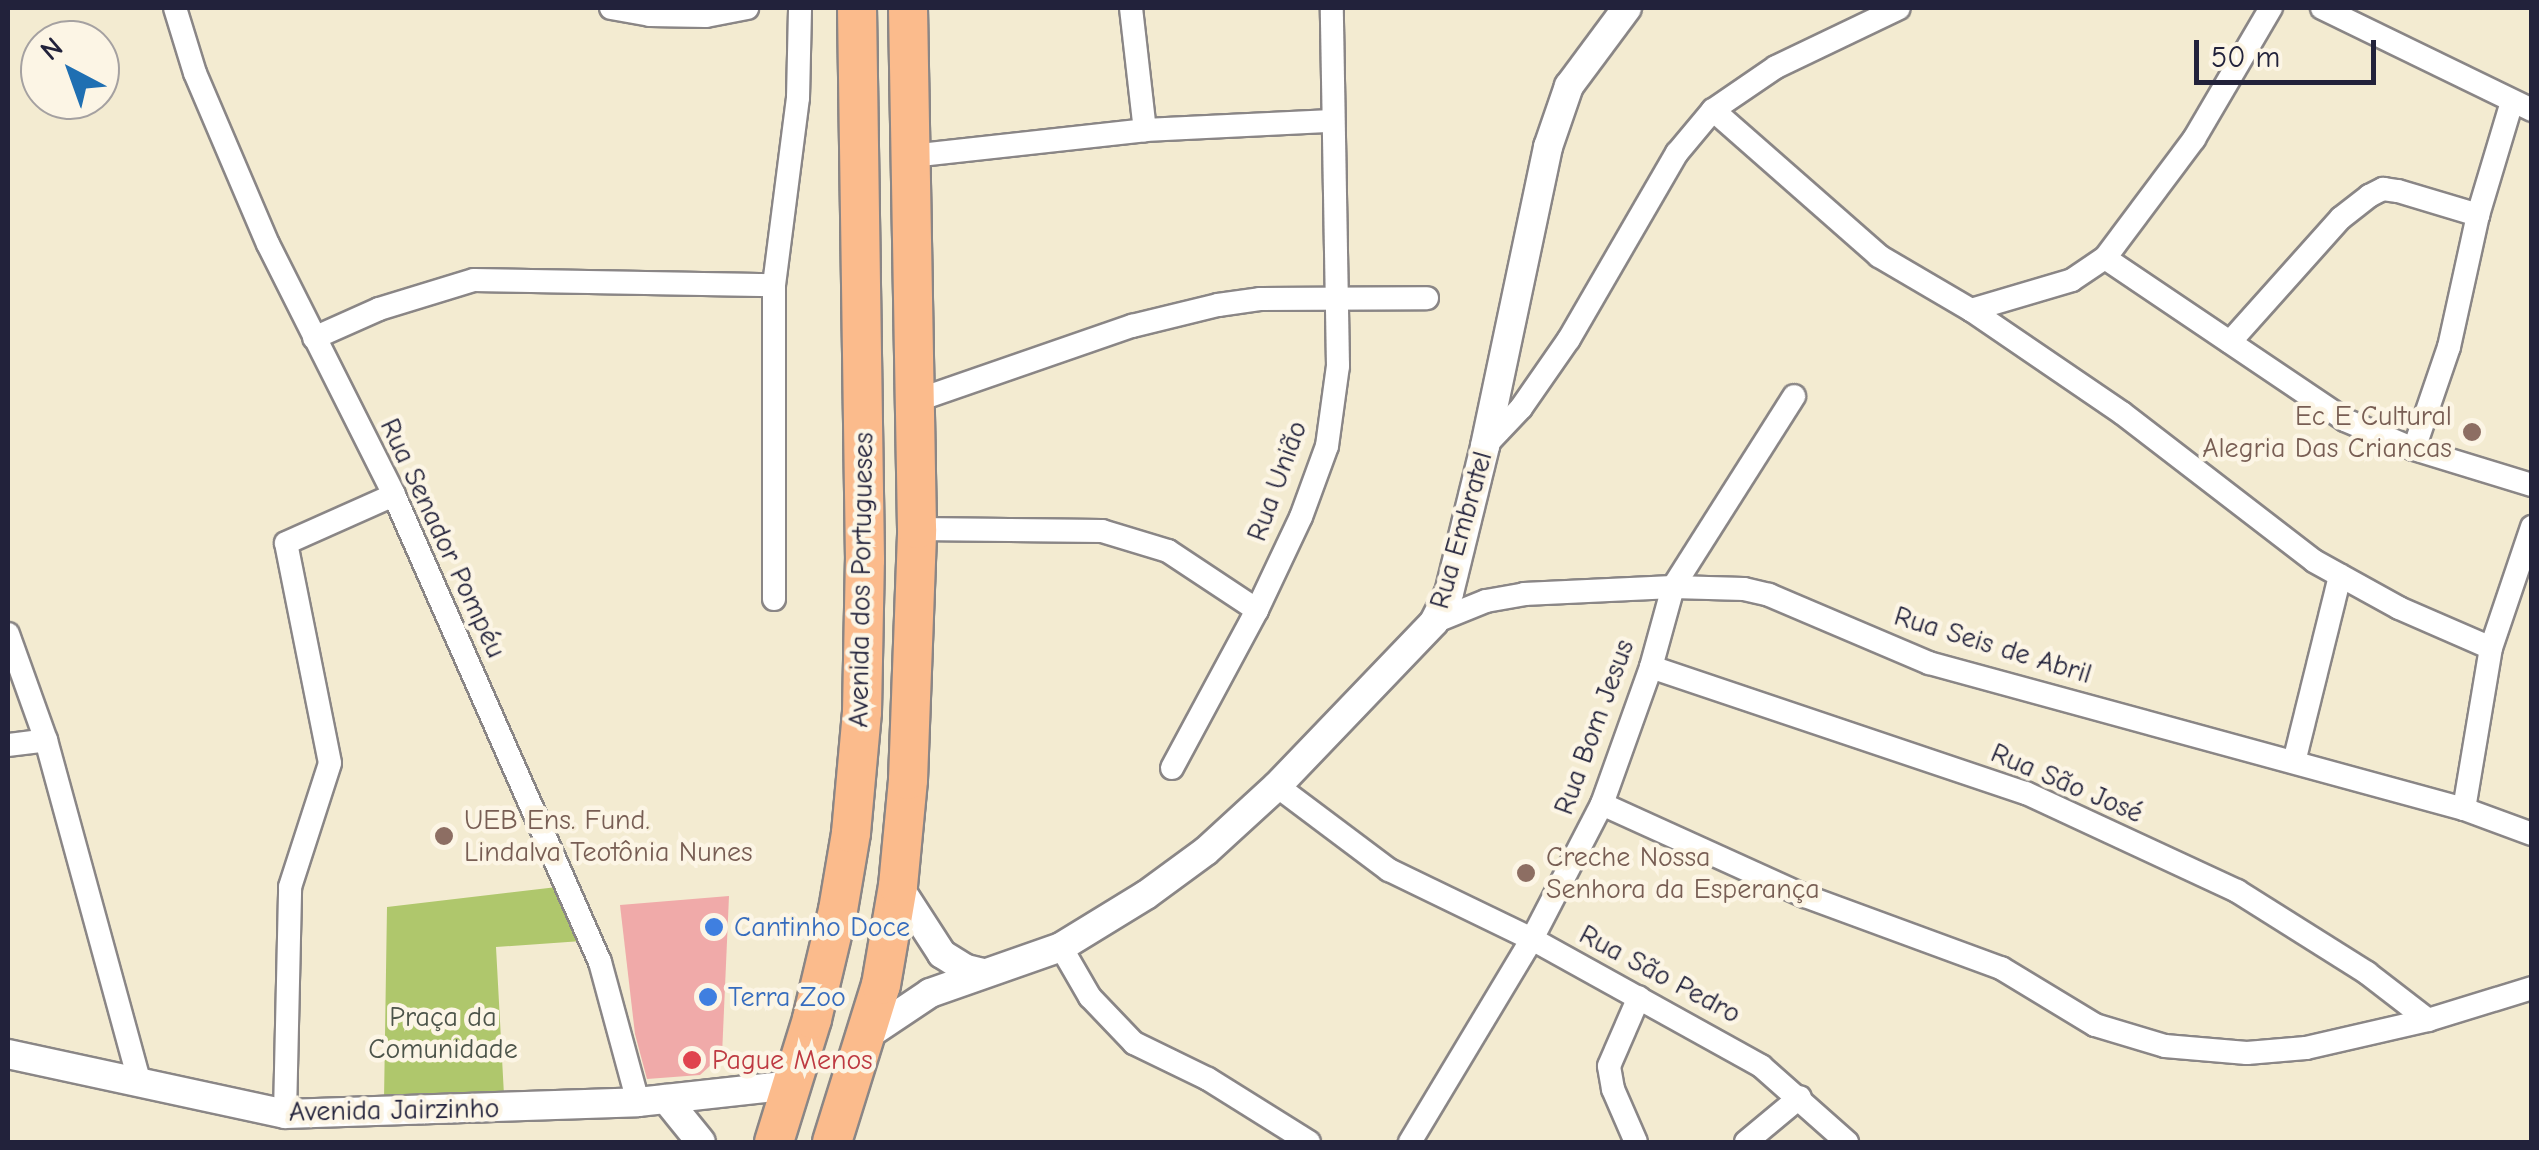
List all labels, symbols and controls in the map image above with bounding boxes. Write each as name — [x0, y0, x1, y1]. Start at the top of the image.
north arrow — [20, 20, 120, 120]
scale bar — [2199, 20, 2382, 82]
text: N — [34, 31, 69, 67]
text: 50 m — [2211, 40, 2280, 75]
place label: Ec E Cultural Alegria Das Criancas — [2202, 399, 2452, 465]
street label: Rua Senador Pompéu — [373, 413, 513, 663]
street label: Rua União — [1240, 416, 1314, 546]
marker: Ec E Cultural Alegria Das Criancas — [2461, 421, 2483, 443]
street label: Avenida dos Portugueses — [842, 432, 880, 728]
street label: Rua Embratel — [1422, 447, 1500, 613]
street label: Rua Seis de Abril — [1890, 599, 2096, 691]
street label: Rua Bom Jesus — [1547, 635, 1641, 819]
street label: Rua São José — [1986, 736, 2148, 830]
place label: UEB Ens. Fund. Lindalva Teotônia Nunes — [464, 803, 753, 869]
marker: UEB Ens. Fund. Lindalva Teotônia Nunes — [433, 825, 455, 847]
place label: Creche Nossa Senhora da Esperança — [1546, 840, 1820, 906]
marker: Creche Nossa Senhora da Esperança — [1515, 862, 1537, 884]
place label: Cantinho Doce — [734, 910, 910, 944]
marker: Cantinho Doce — [703, 916, 725, 938]
street label: Rua São Pedro — [1574, 917, 1746, 1031]
place label: Terra Zoo — [728, 980, 846, 1014]
marker: Terra Zoo — [697, 986, 719, 1008]
park label: Praça da Comunidade — [368, 1000, 518, 1066]
place label: Pague Menos — [712, 1043, 873, 1077]
marker: Pague Menos — [681, 1049, 703, 1071]
street label: Avenida Jairzinho — [288, 1091, 500, 1129]

